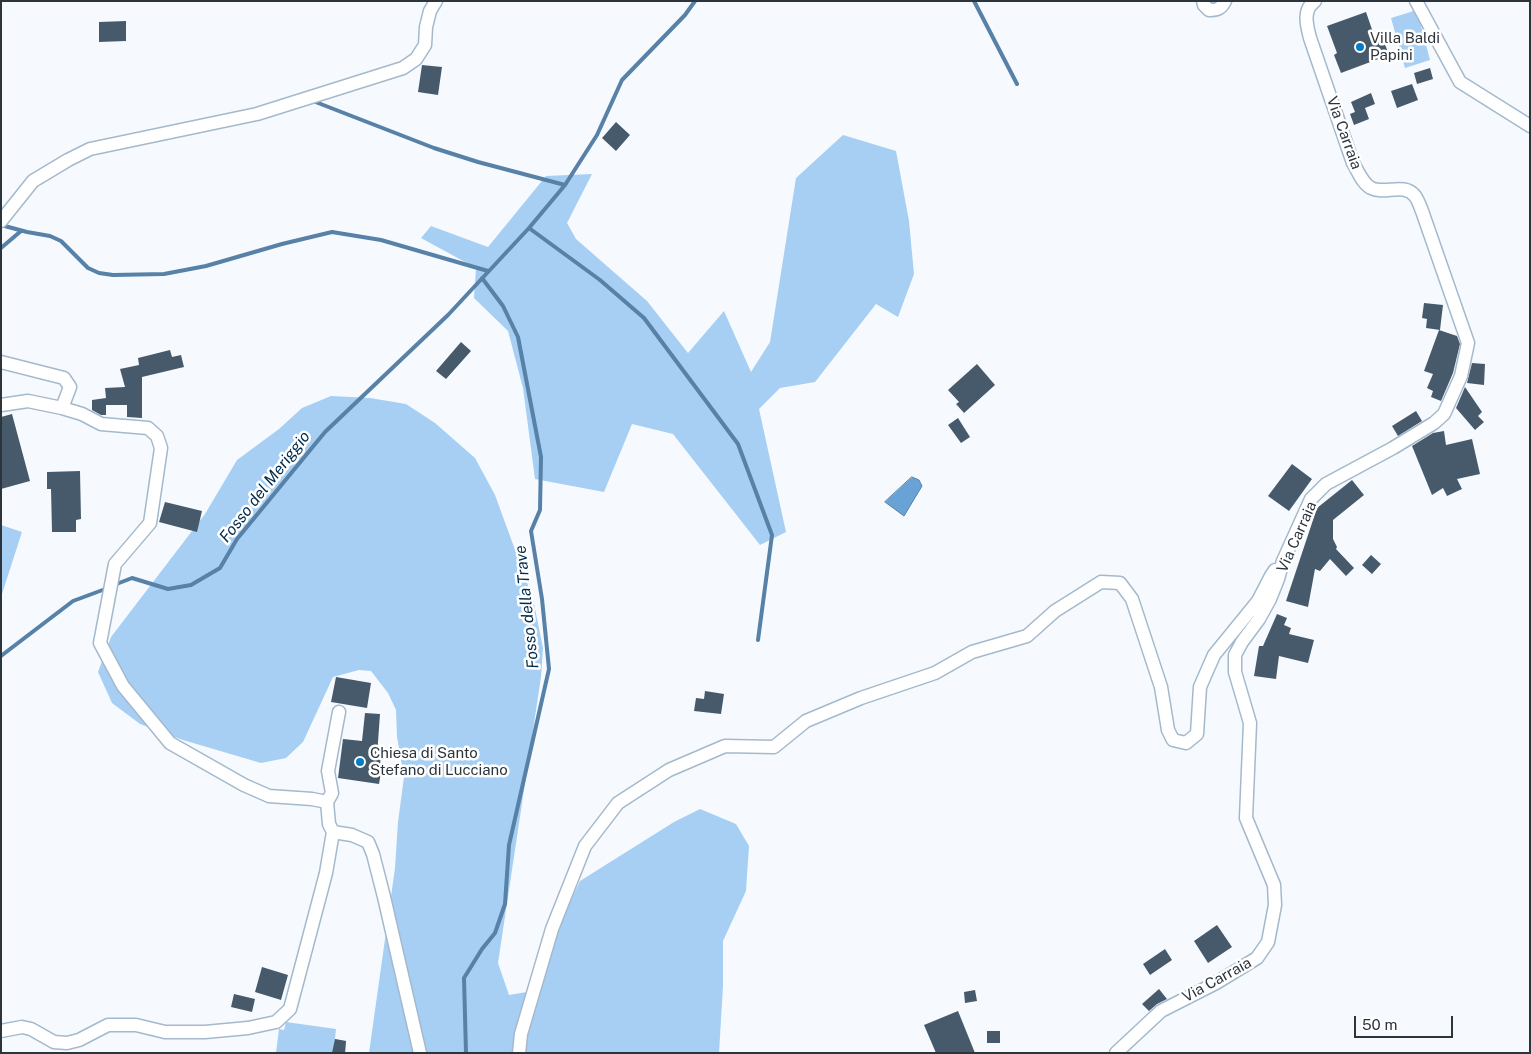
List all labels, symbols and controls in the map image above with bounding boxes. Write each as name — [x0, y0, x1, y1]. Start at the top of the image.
place label: Villa Baldi Papini — [1370, 29, 1440, 64]
marker: Villa Baldi Papini — [1354, 41, 1366, 53]
street label: Via Carraia — [1323, 94, 1365, 172]
water label: Fosso del Meriggio — [216, 428, 314, 546]
street label: Via Carraia — [1273, 499, 1321, 575]
water label: Fosso della Trave — [511, 544, 543, 670]
place label: Chiesa di Santo Stefano di Lucciano — [370, 744, 508, 779]
marker: Chiesa di Santo Stefano di Lucciano — [354, 756, 366, 768]
street label: Via Carraia — [1179, 954, 1255, 1006]
scale bar — [1356, 1006, 1455, 1038]
text: 50 m — [1362, 1016, 1397, 1033]

